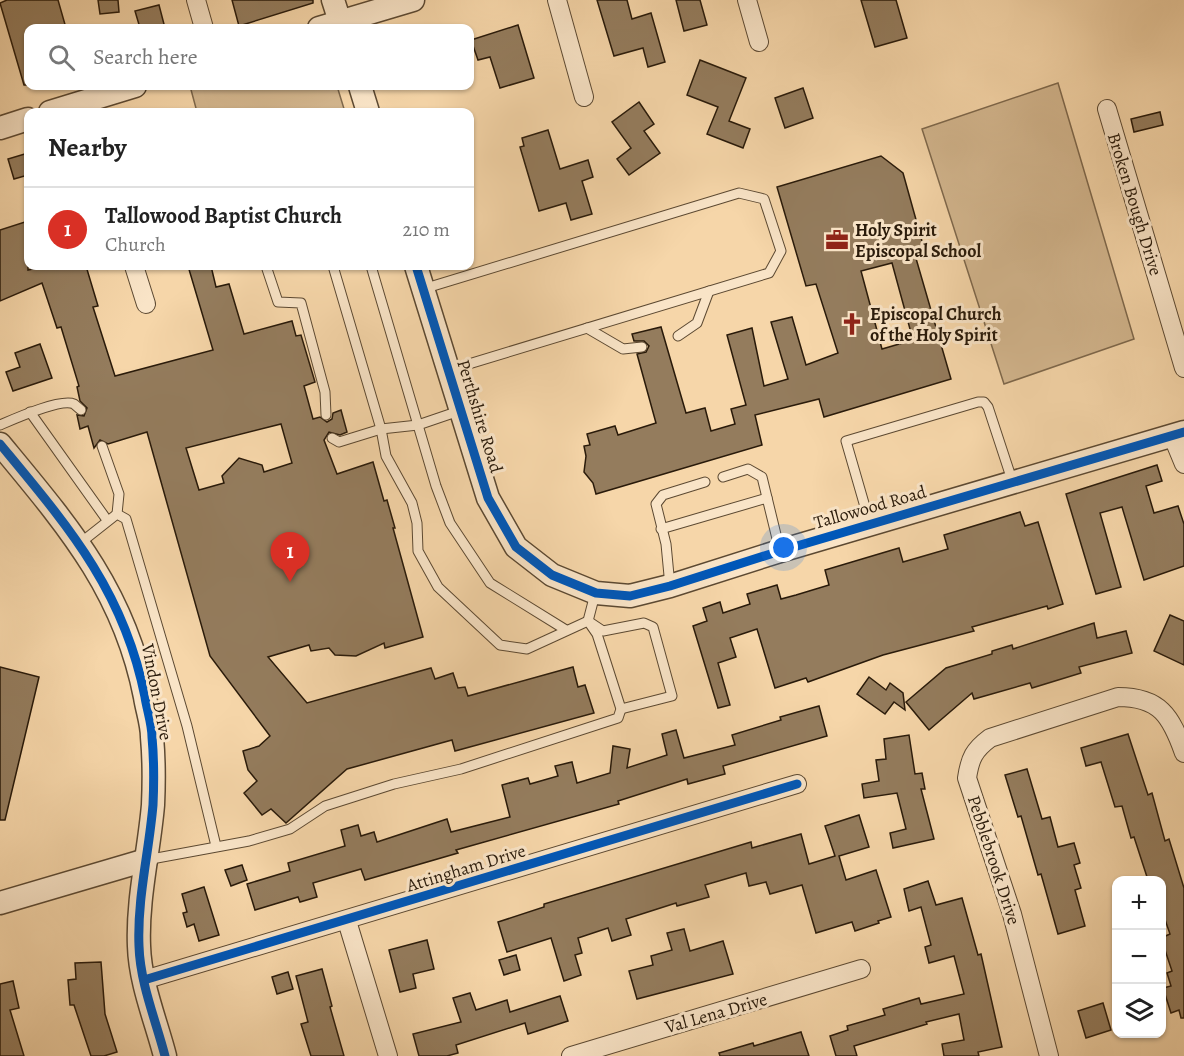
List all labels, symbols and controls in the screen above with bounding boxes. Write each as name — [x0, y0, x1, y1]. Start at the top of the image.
search box — [24, 24, 474, 90]
icon: search — [45, 41, 78, 74]
text: Search here — [93, 42, 198, 72]
text: Nearby — [48, 130, 127, 165]
street label: Broken Bough Drive — [1102, 130, 1168, 278]
text: Tallowood Baptist Church — [105, 201, 342, 231]
text: 1 — [64, 216, 71, 243]
text: 210 m — [402, 216, 450, 243]
place label: Holy Spirit Episcopal School — [855, 218, 981, 263]
office icon: Holy Spirit Episcopal School — [824, 227, 850, 253]
text: Church — [105, 231, 166, 258]
place label: Episcopal Church of the Holy Spirit — [870, 302, 1002, 347]
church icon: Episcopal Church of the Holy Spirit — [839, 311, 865, 337]
street label: Perthshire Road — [451, 356, 509, 476]
street label: Tallowood Road — [811, 479, 929, 534]
pin: 1 — [270, 532, 310, 582]
your location — [769, 533, 798, 562]
street label: Vindon Drive — [136, 641, 178, 742]
street label: Pebblebrook Drive — [962, 792, 1026, 928]
street label: Attingham Drive — [403, 838, 528, 898]
map controls — [1112, 876, 1166, 1038]
button: + — [1112, 876, 1166, 930]
button: − — [1112, 930, 1166, 984]
button: layers — [1112, 984, 1166, 1038]
street label: Val Lena Drive — [661, 987, 770, 1039]

